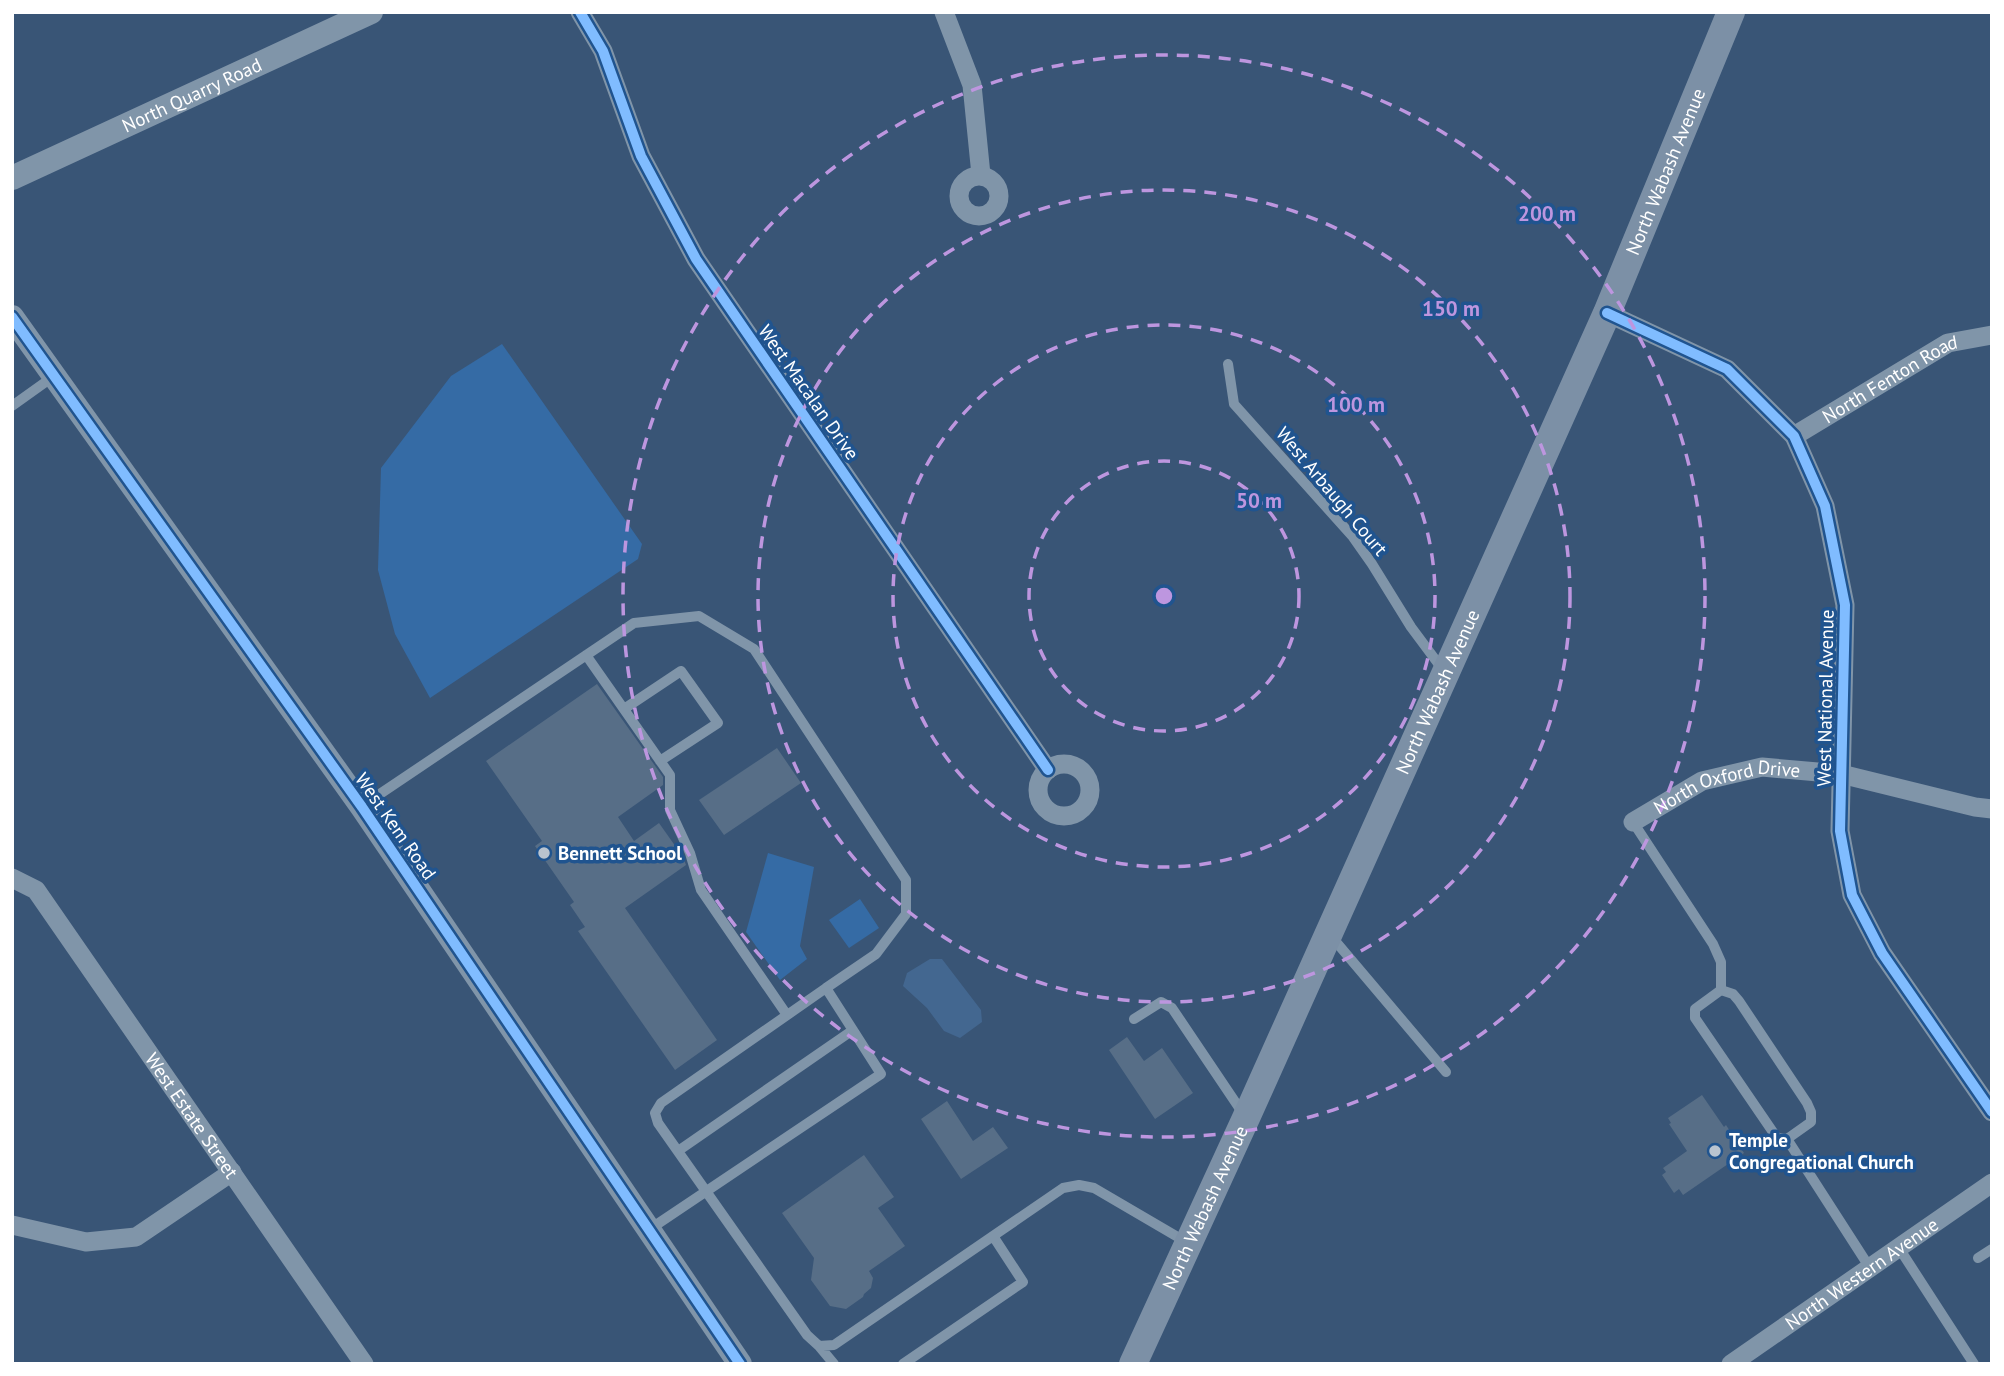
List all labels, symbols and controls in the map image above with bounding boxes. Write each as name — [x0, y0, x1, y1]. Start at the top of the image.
street label: North Quarry Road — [118, 52, 265, 137]
street label: North Wabash Avenue — [1620, 85, 1710, 258]
text: 200 m — [1518, 200, 1576, 227]
text: 150 m — [1422, 295, 1480, 322]
street label: West Macalan Drive — [753, 320, 865, 464]
street label: North Fenton Road — [1818, 330, 1959, 428]
text: 100 m — [1327, 391, 1385, 418]
street label: West Arbaugh Court — [1271, 422, 1393, 561]
text: 50 m — [1236, 487, 1282, 514]
centre of rings — [1152, 584, 1176, 608]
street label: North Wabash Avenue — [1390, 606, 1485, 778]
street label: West National Avenue — [1811, 609, 1839, 787]
street label: North Oxford Drive — [1649, 755, 1801, 819]
street label: West Kem Road — [350, 768, 442, 884]
place label: Bennett School — [558, 841, 682, 865]
marker: Bennett School — [536, 845, 552, 861]
street label: West Estate Street — [140, 1048, 244, 1183]
street label: North Wabash Avenue — [1157, 1122, 1253, 1294]
place label: Temple Congregational Church — [1729, 1128, 1914, 1174]
marker: Temple Congregational Church — [1707, 1143, 1723, 1159]
street label: North Western Avenue — [1781, 1212, 1943, 1335]

